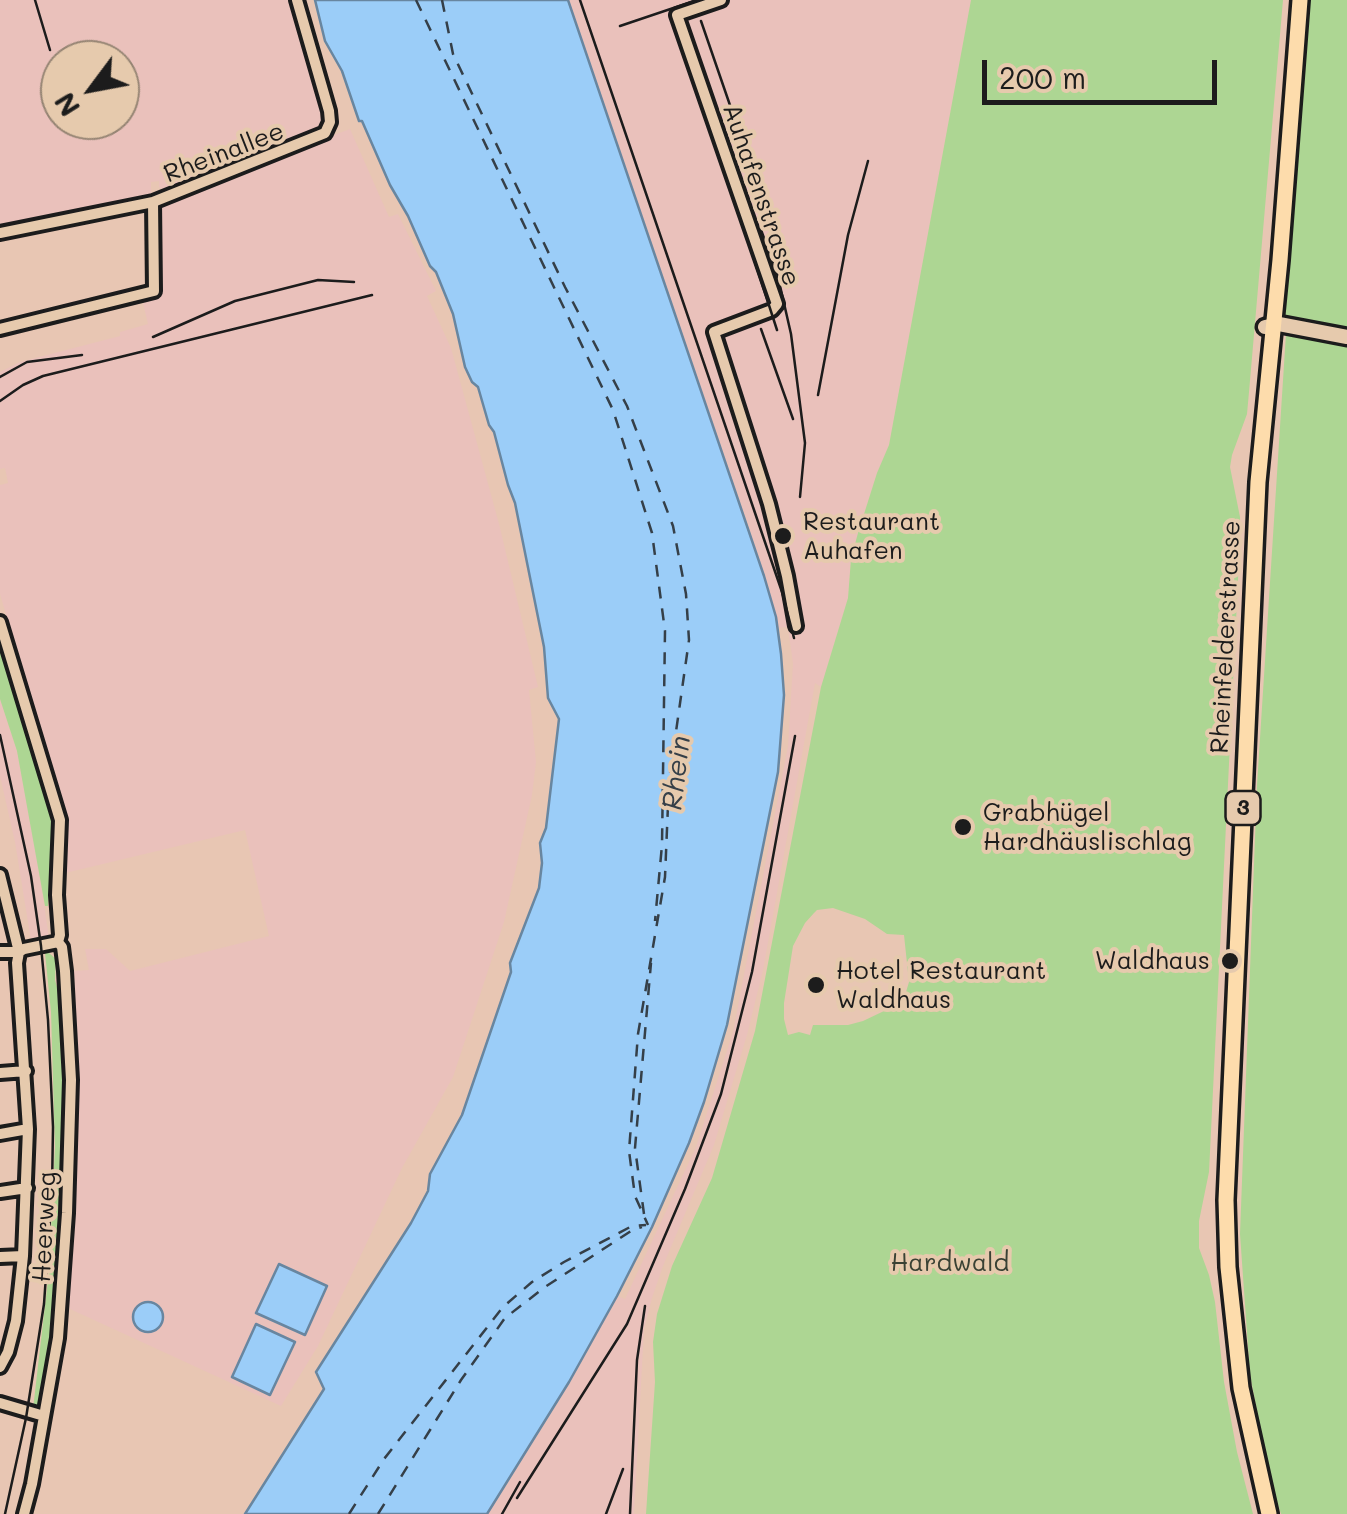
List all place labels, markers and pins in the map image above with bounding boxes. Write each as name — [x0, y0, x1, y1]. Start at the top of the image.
place label: Restaurant Auhafen — [803, 507, 940, 566]
marker: Restaurant Auhafen — [772, 525, 794, 547]
place label: Grabhügel Hardhäuslischlag — [983, 798, 1192, 857]
marker: Grabhügel Hardhäuslischlag — [952, 816, 974, 838]
place label: Waldhaus — [1095, 946, 1210, 976]
marker: Waldhaus — [1219, 950, 1241, 972]
place label: Hotel Restaurant Waldhaus — [836, 956, 1046, 1015]
marker: Hotel Restaurant Waldhaus — [805, 974, 827, 996]

